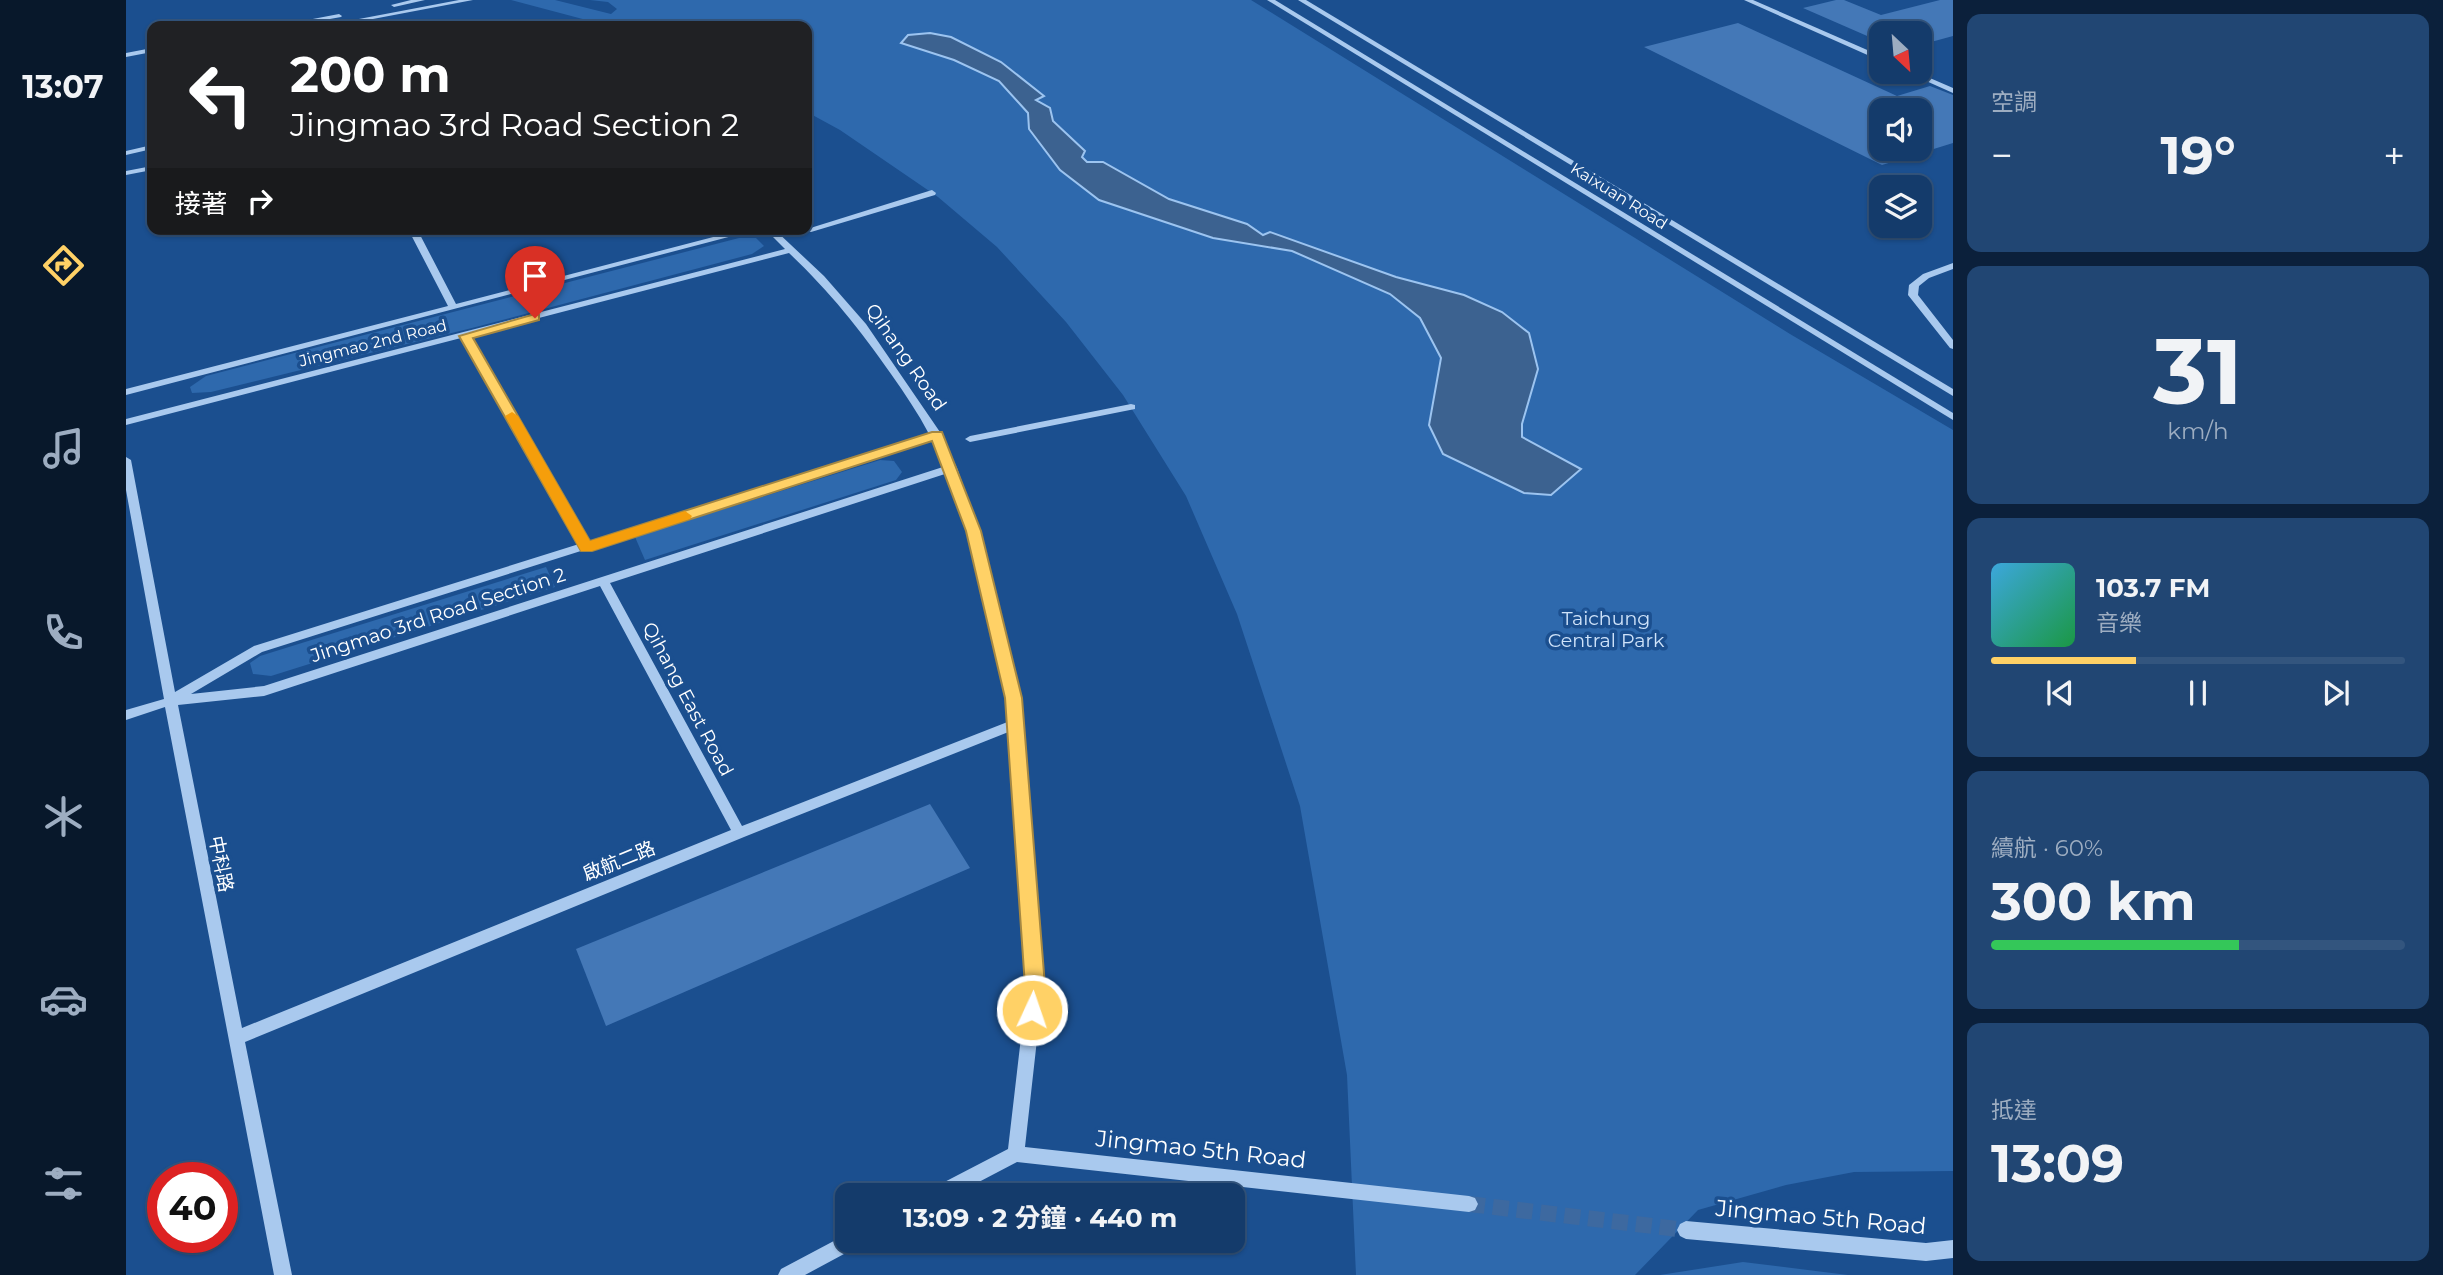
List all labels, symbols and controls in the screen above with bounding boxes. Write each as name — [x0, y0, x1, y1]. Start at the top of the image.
north arrow — [1869, 21, 1932, 84]
map controls — [1869, 21, 1932, 238]
text: 200 m — [290, 45, 451, 104]
icon: left — [175, 49, 266, 140]
text: 13:07 — [22, 67, 104, 106]
text: 空調 — [1991, 88, 2037, 116]
button: sound — [1869, 98, 1932, 161]
text: Jingmao 3rd Road Section 2 — [290, 105, 739, 144]
text: 19° — [2160, 124, 2236, 187]
text: − — [1991, 132, 2013, 179]
text: + — [2383, 132, 2405, 179]
street label: Kaixuan Road — [1567, 159, 1671, 233]
button: layers — [1869, 175, 1932, 238]
icon: right — [241, 182, 279, 220]
text: 接著 — [175, 188, 227, 220]
icon: directions — [39, 241, 88, 290]
pin — [505, 246, 565, 318]
icon: arrive — [516, 257, 554, 295]
street label: Qihang Road — [861, 299, 951, 415]
street label: Jingmao 2nd Road — [296, 315, 449, 371]
text: 31 — [2153, 316, 2243, 427]
text: km/h — [2167, 417, 2229, 445]
icon: music — [39, 424, 88, 473]
street label: Jingmao 3rd Road Section 2 — [307, 563, 569, 667]
text: 103.7 FM — [2096, 572, 2210, 604]
park label: Taichung Central Park — [1548, 607, 1665, 652]
icon: phone — [39, 608, 88, 657]
text: 音樂 — [2096, 609, 2142, 637]
street label: Qihang East Road — [638, 618, 738, 780]
icon: previous — [2041, 674, 2079, 712]
icon: pause — [2179, 674, 2217, 712]
icon: next — [2317, 674, 2355, 712]
icon: climate — [39, 792, 88, 841]
street label: 中科路 — [204, 834, 238, 894]
text: 續航 · 60% — [1991, 834, 2103, 862]
street label: 啟航二路 — [579, 836, 659, 886]
text: 300 km — [1991, 870, 2196, 933]
position arrow — [995, 973, 1069, 1047]
icon: car — [39, 975, 88, 1024]
text: 抵達 — [1991, 1096, 2037, 1124]
street label: Jingmao 5th Road — [1093, 1124, 1308, 1174]
text: 13:09 — [1991, 1132, 2124, 1195]
icon: filters — [39, 1159, 88, 1208]
speed limit sign: 40 — [147, 1162, 238, 1253]
street label: Jingmao 5th Road — [1713, 1194, 1928, 1240]
text: 13:09 · 2 分鐘 · 440 m — [903, 1202, 1177, 1234]

